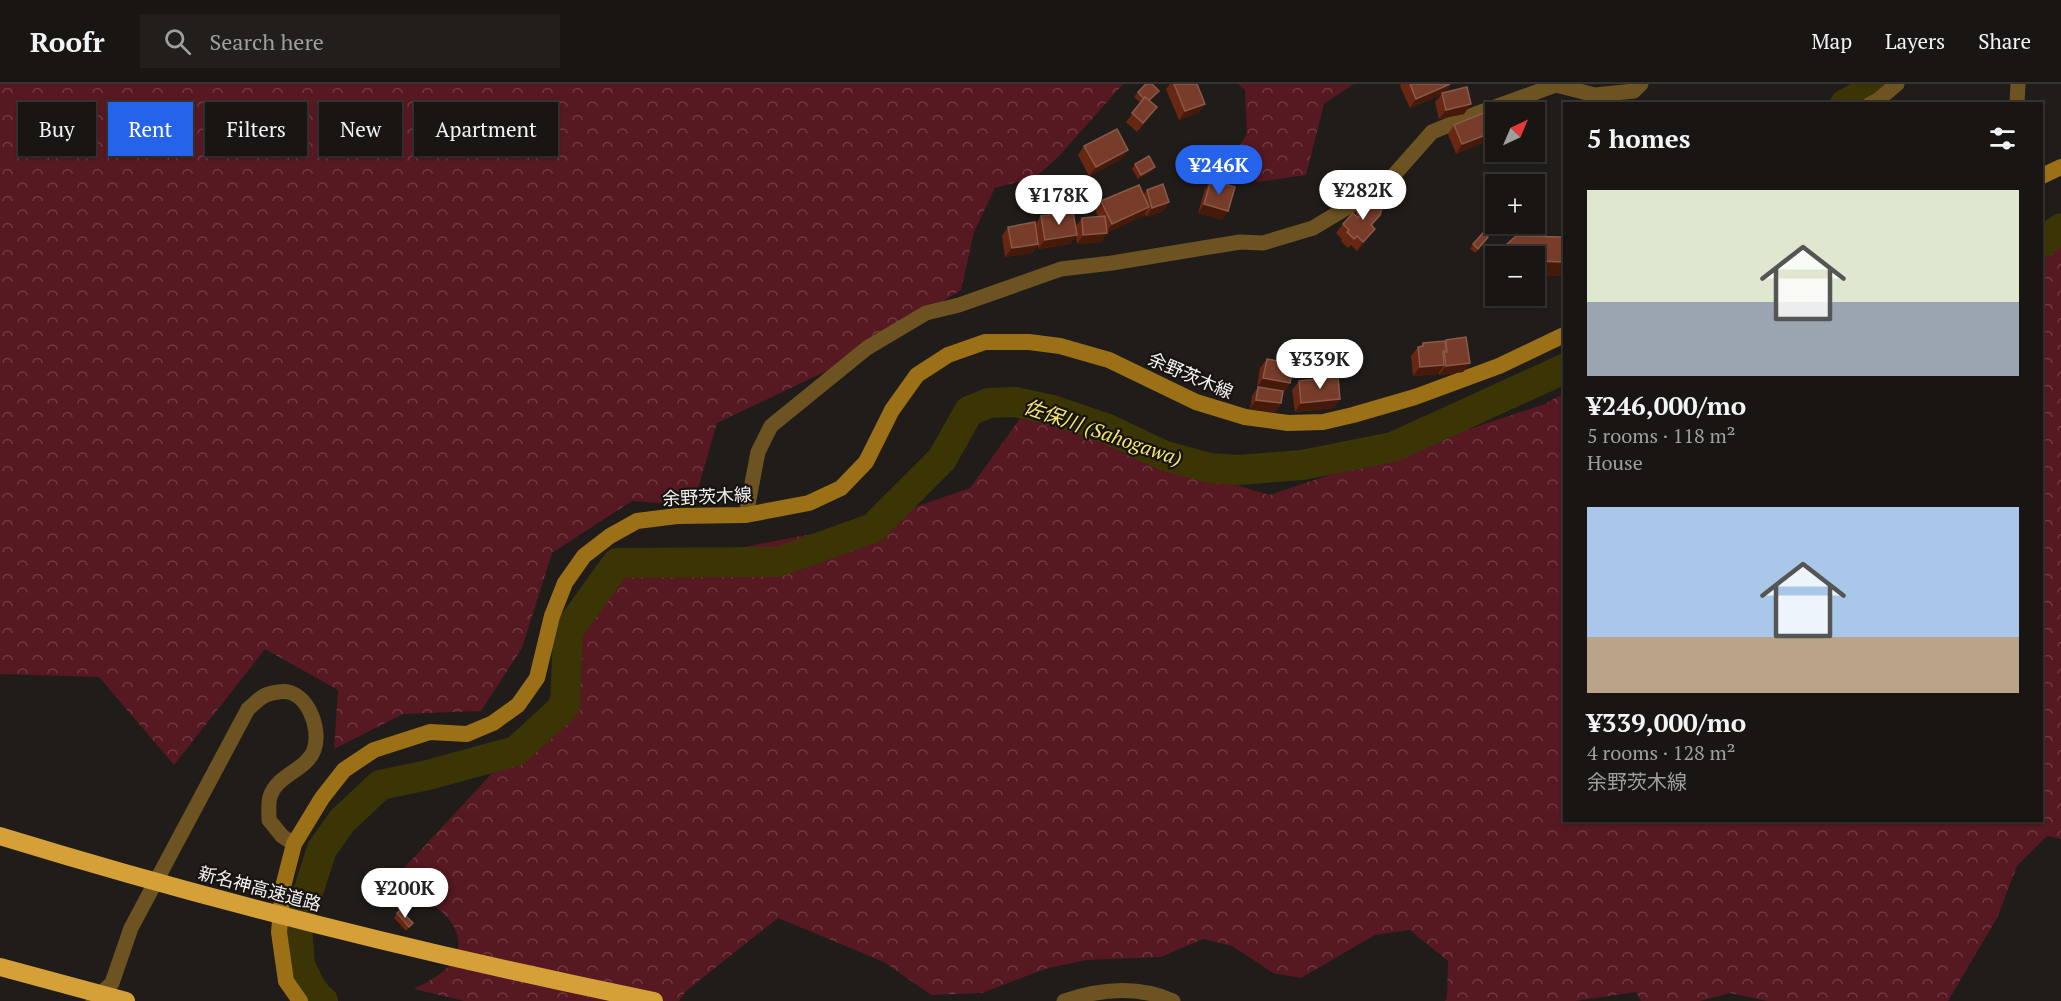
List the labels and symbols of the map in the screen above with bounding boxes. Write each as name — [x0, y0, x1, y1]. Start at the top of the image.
north arrow — [1485, 102, 1545, 162]
pin: ¥246K — [1177, 145, 1261, 196]
pin: ¥282K — [1321, 170, 1405, 221]
pin: ¥178K — [1017, 175, 1101, 226]
pin: ¥339K — [1278, 339, 1362, 390]
street label: 余野茨木線 — [1145, 346, 1237, 404]
water label: 佐保川 (Sahogawa) — [1020, 392, 1186, 472]
street label: 余野茨木線 — [661, 482, 753, 510]
street label: 新名神高速道路 — [196, 860, 324, 916]
pin: ¥200K — [363, 868, 447, 919]

